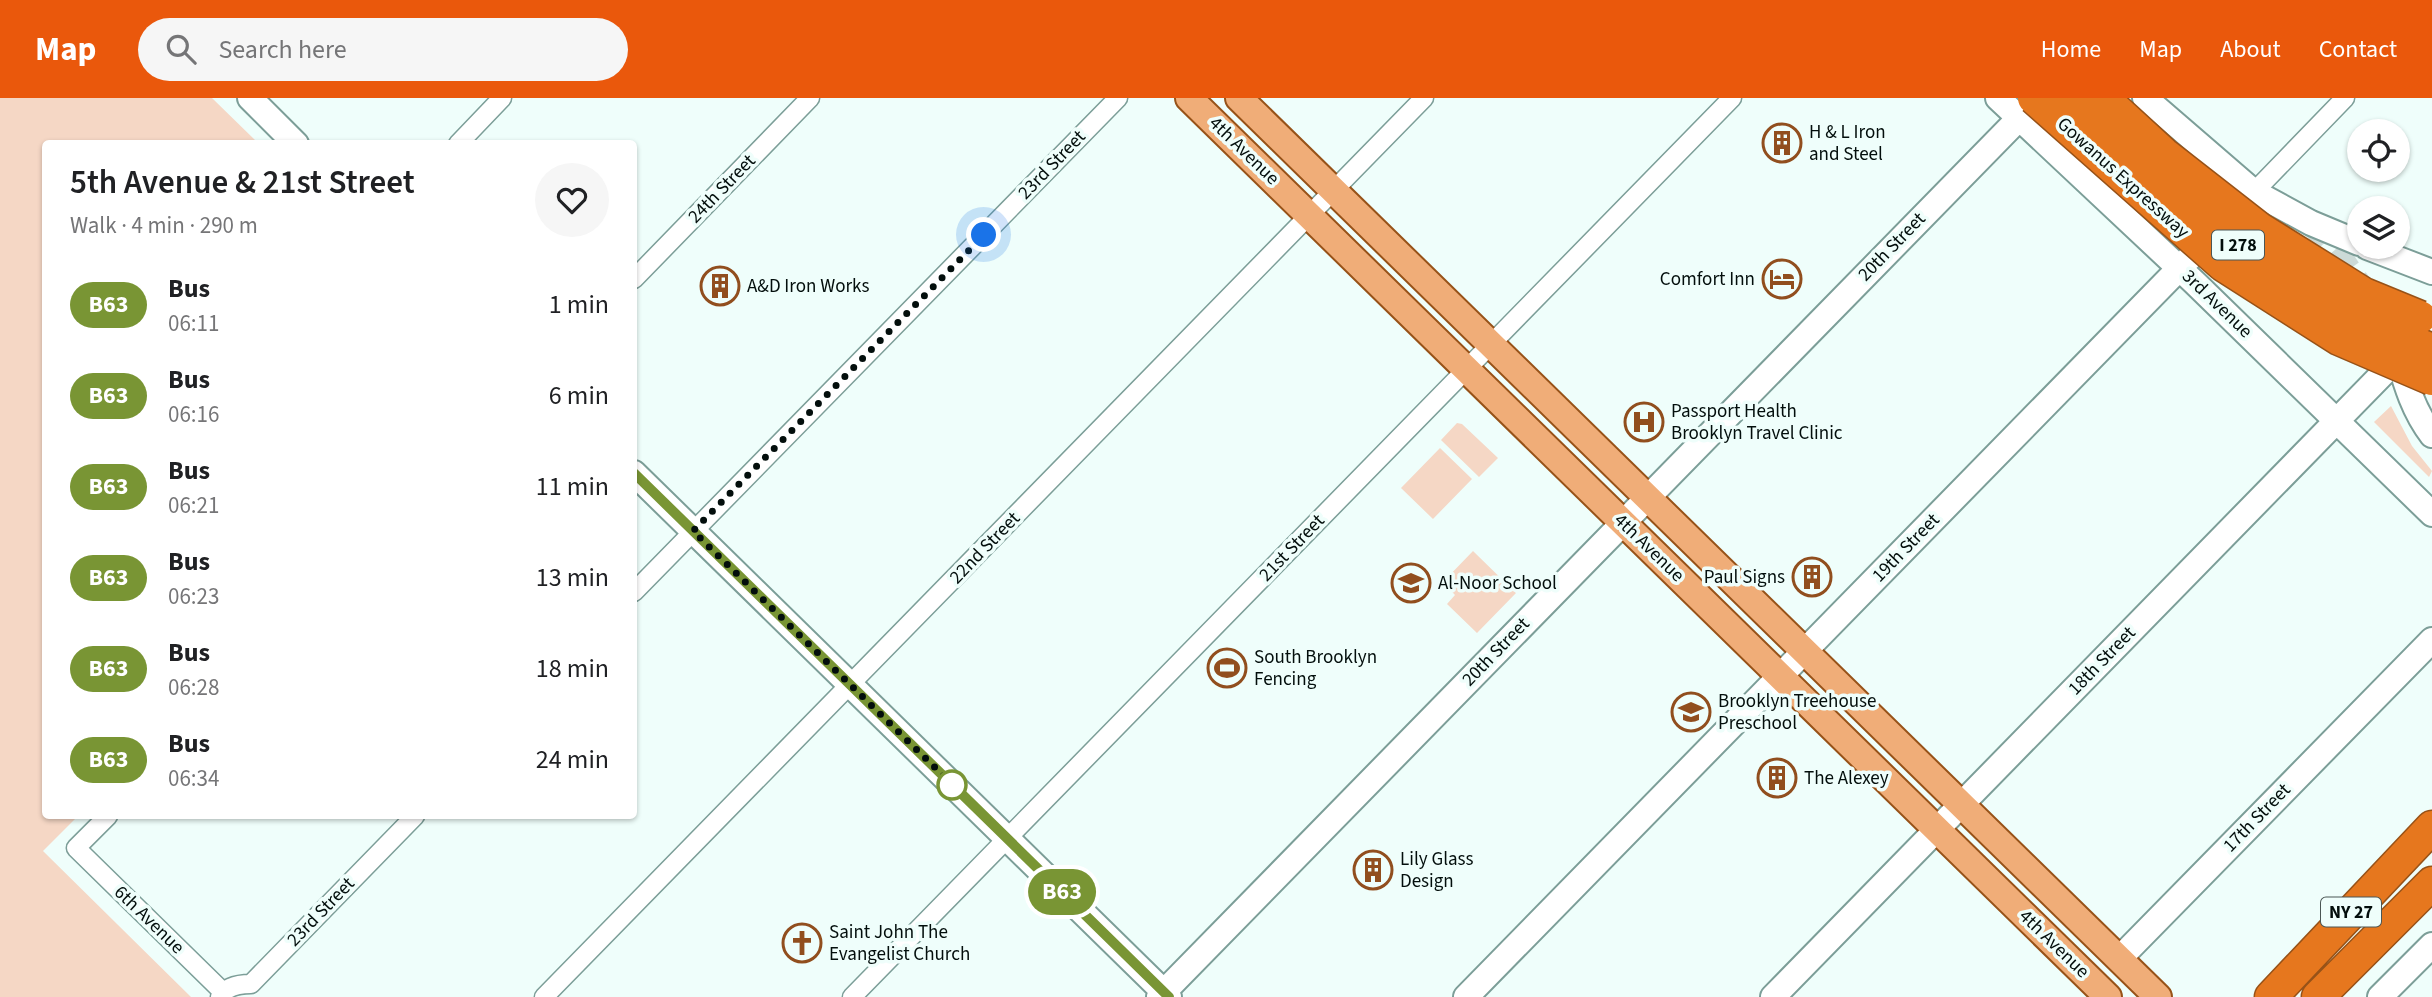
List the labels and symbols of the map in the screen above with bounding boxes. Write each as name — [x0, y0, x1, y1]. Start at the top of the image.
street label: 4th Avenue — [1203, 111, 1285, 191]
street label: Gowanus Expressway — [2051, 111, 2195, 245]
place label: H & L Iron and Steel — [1809, 119, 1886, 168]
building icon: H & L Iron and Steel — [1761, 122, 1803, 164]
street label: 23rd Street — [1012, 124, 1092, 206]
street label: 24th Street — [682, 148, 762, 230]
street label: 20th Street — [1852, 206, 1932, 288]
your location — [966, 217, 1001, 252]
road number: I 278 — [2212, 230, 2264, 260]
hotel icon: Comfort Inn — [1761, 258, 1803, 300]
street label: 3rd Avenue — [2176, 263, 2258, 345]
building icon: A&D Iron Works — [699, 265, 741, 307]
place label: Comfort Inn — [1660, 266, 1755, 293]
place label: A&D Iron Works — [747, 273, 869, 300]
place label: Passport Health Brooklyn Travel Clinic — [1671, 398, 1843, 447]
hospital icon: Passport Health Brooklyn Travel Clinic — [1623, 401, 1665, 443]
street label: 22nd Street — [944, 505, 1027, 590]
street label: 19th Street — [1866, 507, 1946, 589]
street label: 21st Street — [1253, 508, 1331, 588]
street label: 4th Avenue — [1608, 508, 1690, 588]
building icon: Paul Signs — [1791, 556, 1833, 598]
school or university icon: Al-Noor School — [1390, 562, 1432, 604]
place label: Paul Signs — [1704, 564, 1785, 591]
place label: Al-Noor School — [1438, 570, 1557, 597]
street label: 20th Street — [1456, 611, 1536, 693]
street label: 18th Street — [2062, 620, 2142, 702]
place label: South Brooklyn Fencing — [1254, 644, 1377, 693]
sports icon: South Brooklyn Fencing — [1206, 647, 1248, 689]
place label: Brooklyn Treehouse Preschool — [1718, 688, 1876, 737]
school or university icon: Brooklyn Treehouse Preschool — [1670, 691, 1712, 733]
building icon: The Alexey — [1756, 757, 1798, 799]
place label: The Alexey — [1804, 765, 1889, 792]
unlabelled marker — [937, 770, 967, 800]
street label: 17th Street — [2217, 777, 2297, 859]
place label: Lily Glass Design — [1400, 846, 1474, 895]
building icon: Lily Glass Design — [1352, 849, 1394, 891]
line badge: B63 — [1022, 869, 1102, 915]
street label: 23rd Street — [281, 871, 361, 953]
street label: 6th Avenue — [108, 880, 190, 960]
road number: NY 27 — [2321, 898, 2381, 926]
street label: 4th Avenue — [2013, 904, 2095, 984]
place label: Saint John The Evangelist Church — [829, 919, 970, 968]
church icon: Saint John The Evangelist Church — [781, 922, 823, 964]

